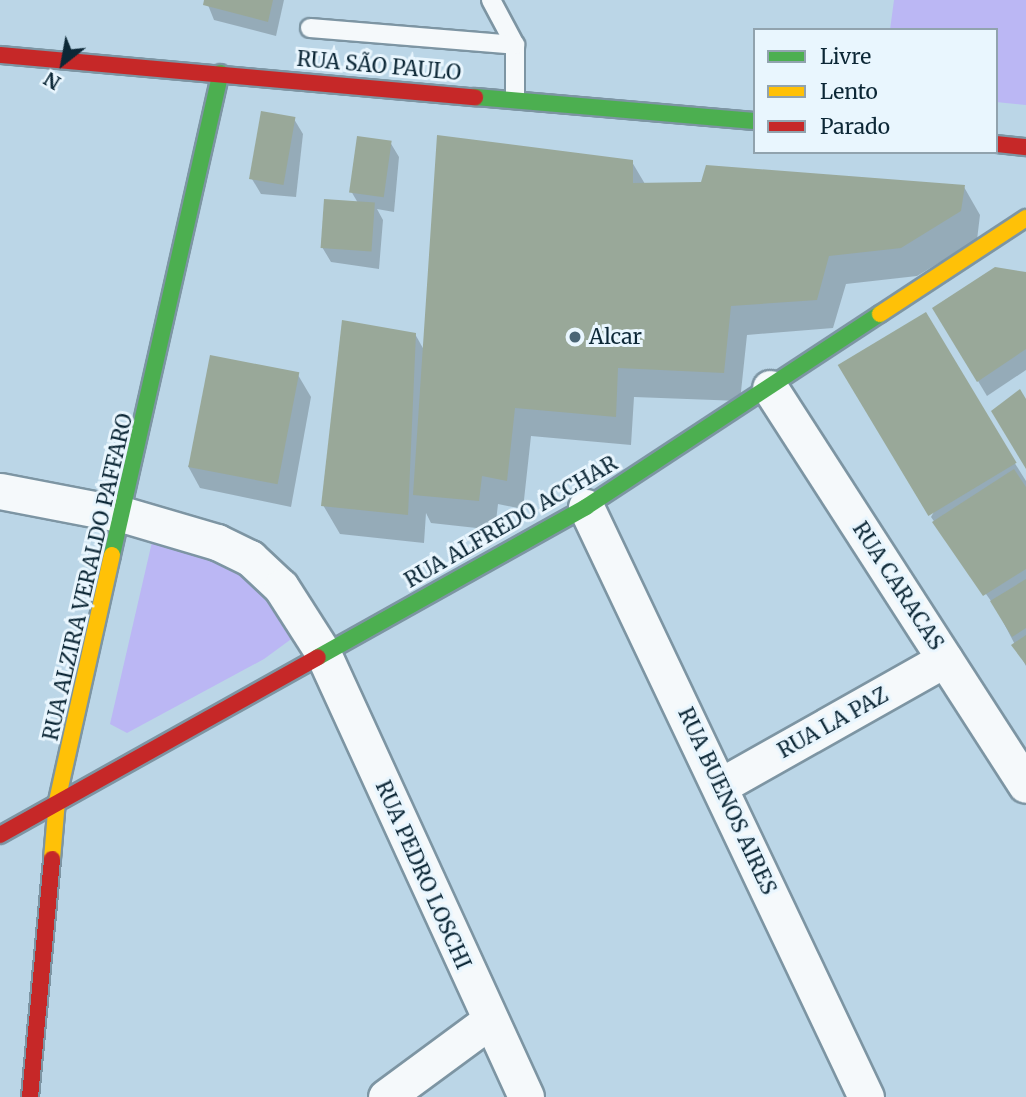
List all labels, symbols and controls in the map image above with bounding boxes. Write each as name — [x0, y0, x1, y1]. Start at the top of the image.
north arrow — [28, 28, 98, 98]
legend — [753, 28, 998, 154]
text: Livre — [820, 43, 871, 70]
street label: RUA SÃO PAULO — [296, 46, 462, 86]
text: N — [40, 67, 65, 95]
text: Lento — [820, 78, 878, 105]
text: Parado — [820, 113, 890, 140]
place label: Alcar — [589, 324, 642, 350]
marker: Alcar — [567, 329, 583, 345]
street label: RUA ALZIRA VERALDO PAFFARO — [38, 411, 138, 743]
street label: RUA ALFREDO ACCHAR — [400, 451, 622, 593]
street label: RUA CARACAS — [847, 517, 949, 655]
street label: RUA LA PAZ — [773, 682, 893, 764]
street label: RUA BUENOS AIRES — [673, 704, 781, 898]
street label: RUA PEDRO LOSCHI — [370, 777, 476, 973]

